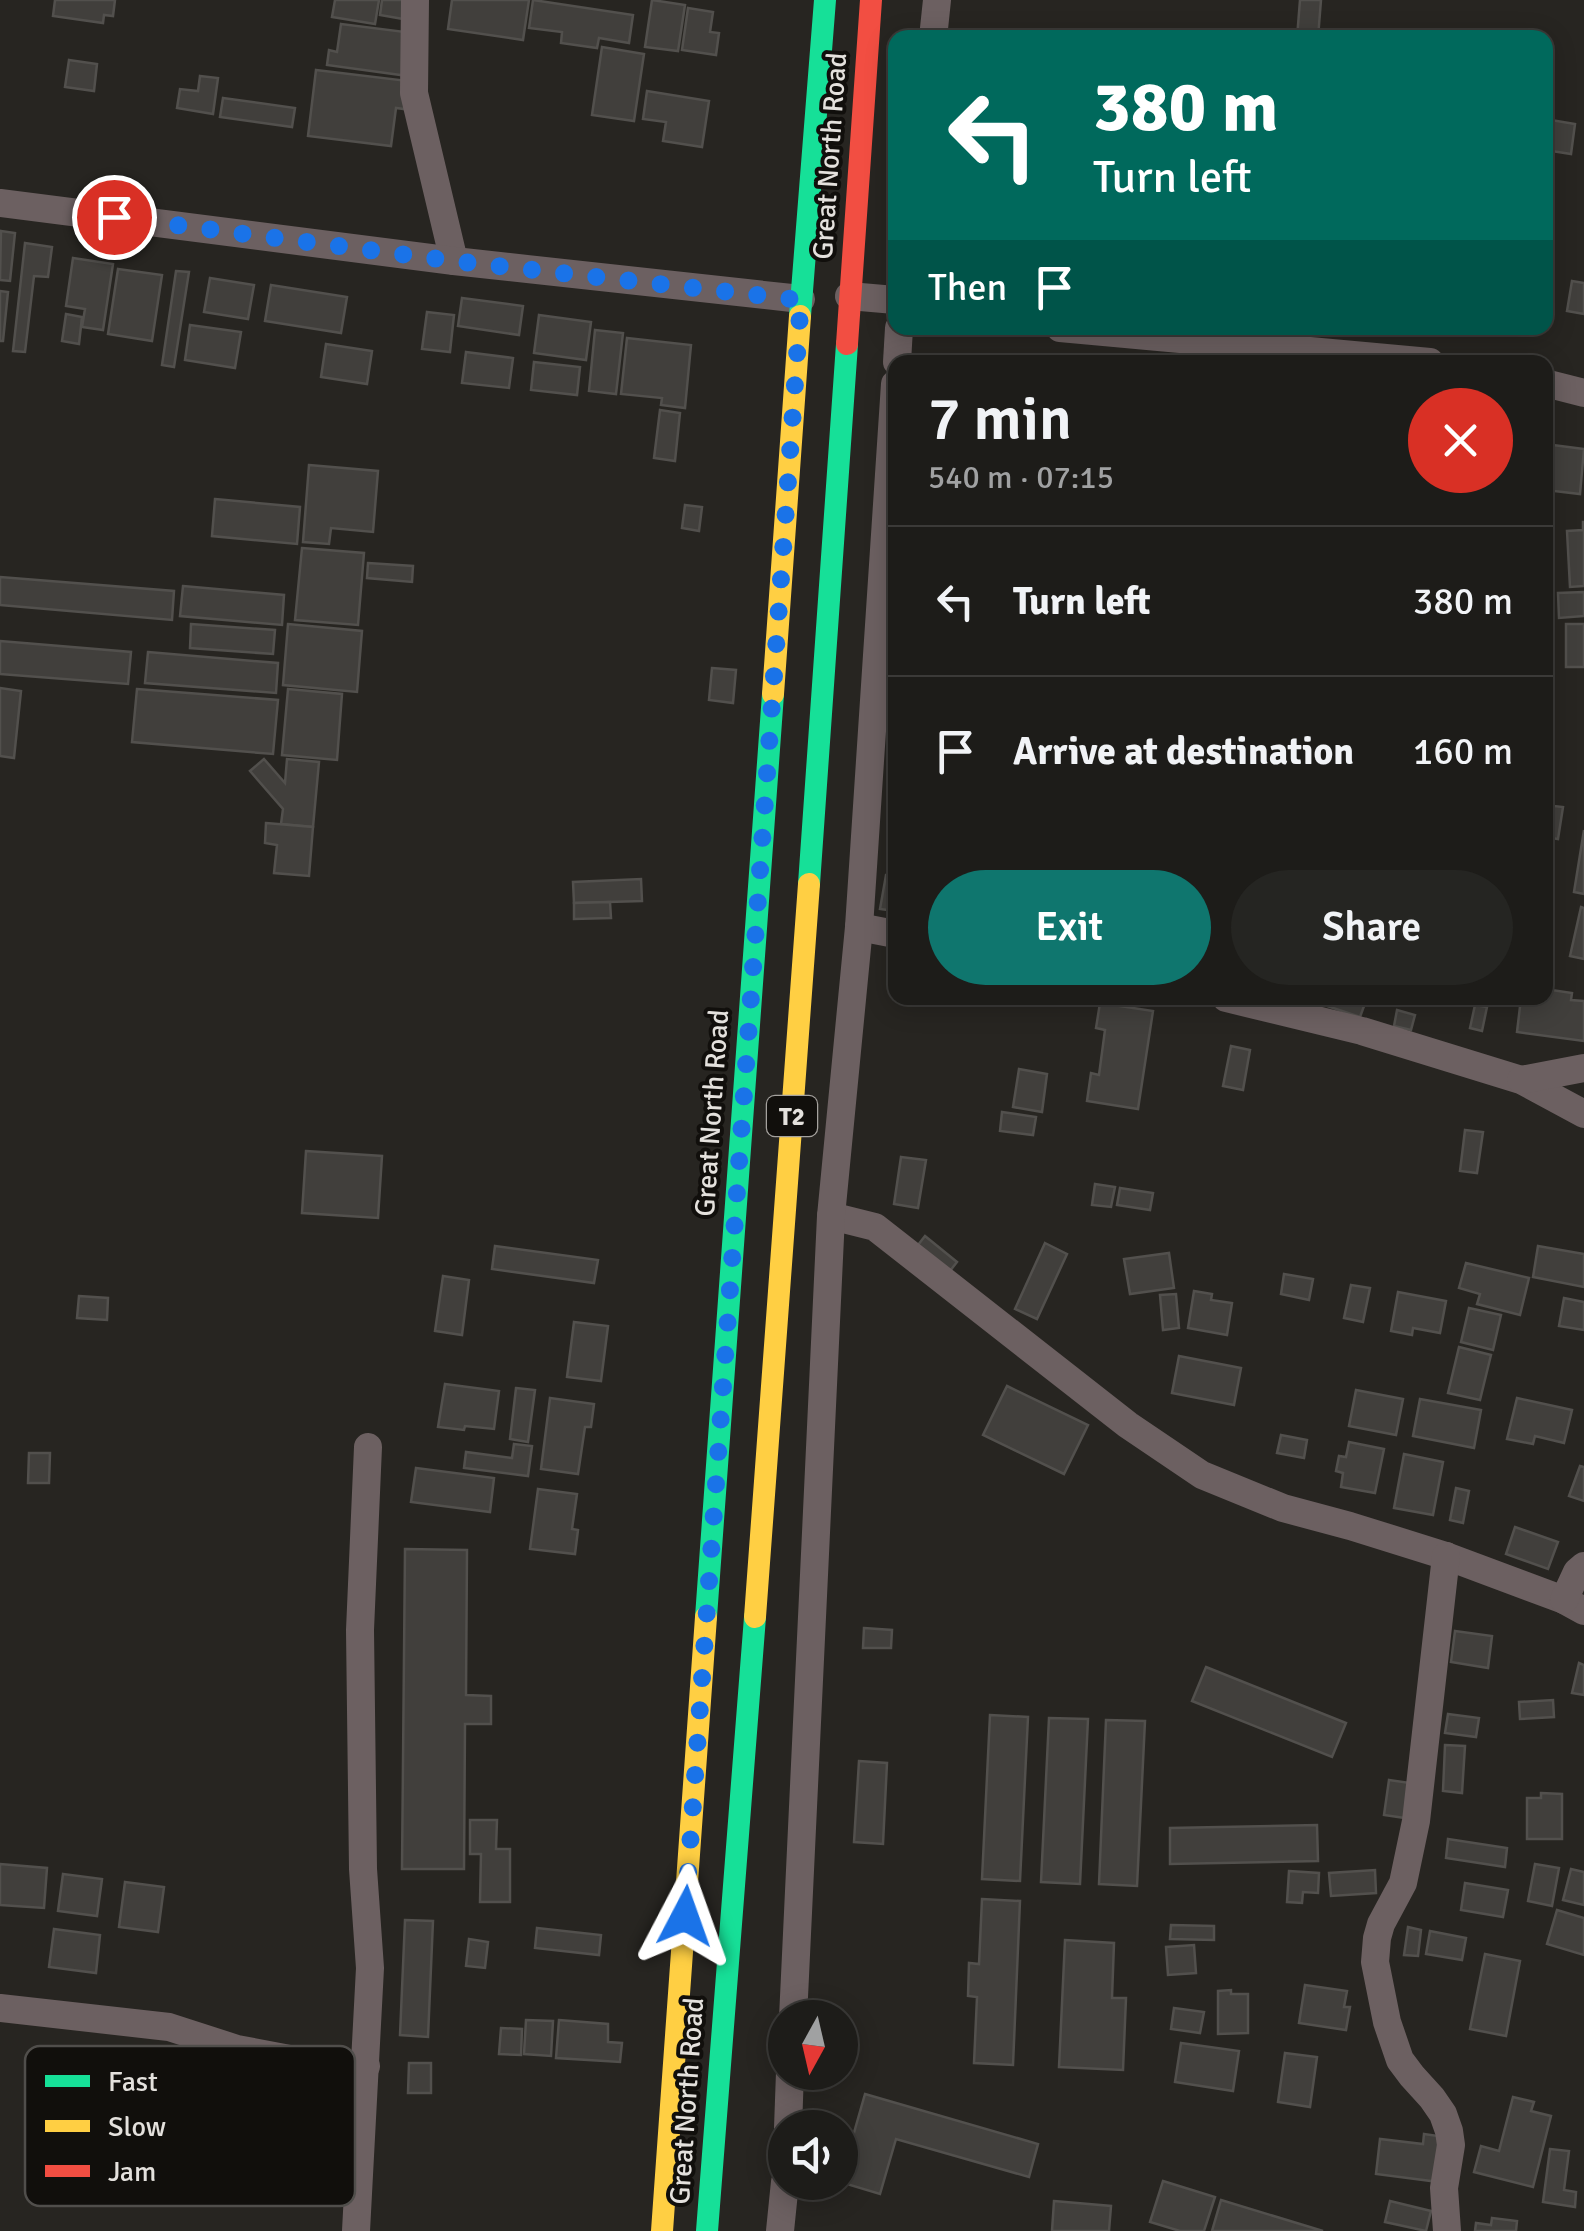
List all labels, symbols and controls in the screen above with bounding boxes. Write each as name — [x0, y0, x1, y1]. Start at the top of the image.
street label: Great North Road — [806, 51, 854, 261]
text: 380 m — [1093, 64, 1278, 150]
icon: left — [928, 70, 1058, 200]
text: Turn left — [1093, 150, 1252, 205]
pin — [72, 175, 157, 260]
icon: arrive — [87, 190, 142, 245]
icon: arrive — [1027, 260, 1082, 315]
text: Then — [928, 264, 1007, 311]
text: 7 min — [928, 383, 1072, 457]
button: close — [1408, 388, 1513, 493]
text: 540 m · 07:15 — [928, 458, 1114, 497]
icon: left — [928, 574, 983, 629]
text: Turn left — [1013, 578, 1151, 625]
text: 380 m — [1413, 578, 1513, 625]
icon: arrive — [928, 724, 983, 779]
text: Arrive at destination — [1013, 728, 1354, 775]
text: 160 m — [1413, 728, 1513, 775]
button: Exit — [928, 870, 1211, 985]
button: Share — [1231, 870, 1513, 985]
street label: Great North Road — [688, 1008, 736, 1218]
road number: T2 — [767, 1096, 817, 1136]
position arrow — [633, 1864, 737, 1968]
street label: Great North Road — [663, 1996, 711, 2206]
north arrow — [768, 2000, 858, 2090]
map controls — [768, 2000, 858, 2200]
legend — [25, 2046, 355, 2206]
text: Fast — [108, 2065, 158, 2099]
text: Slow — [108, 2110, 166, 2144]
button: sound — [768, 2110, 858, 2200]
text: Jam — [108, 2155, 156, 2189]

